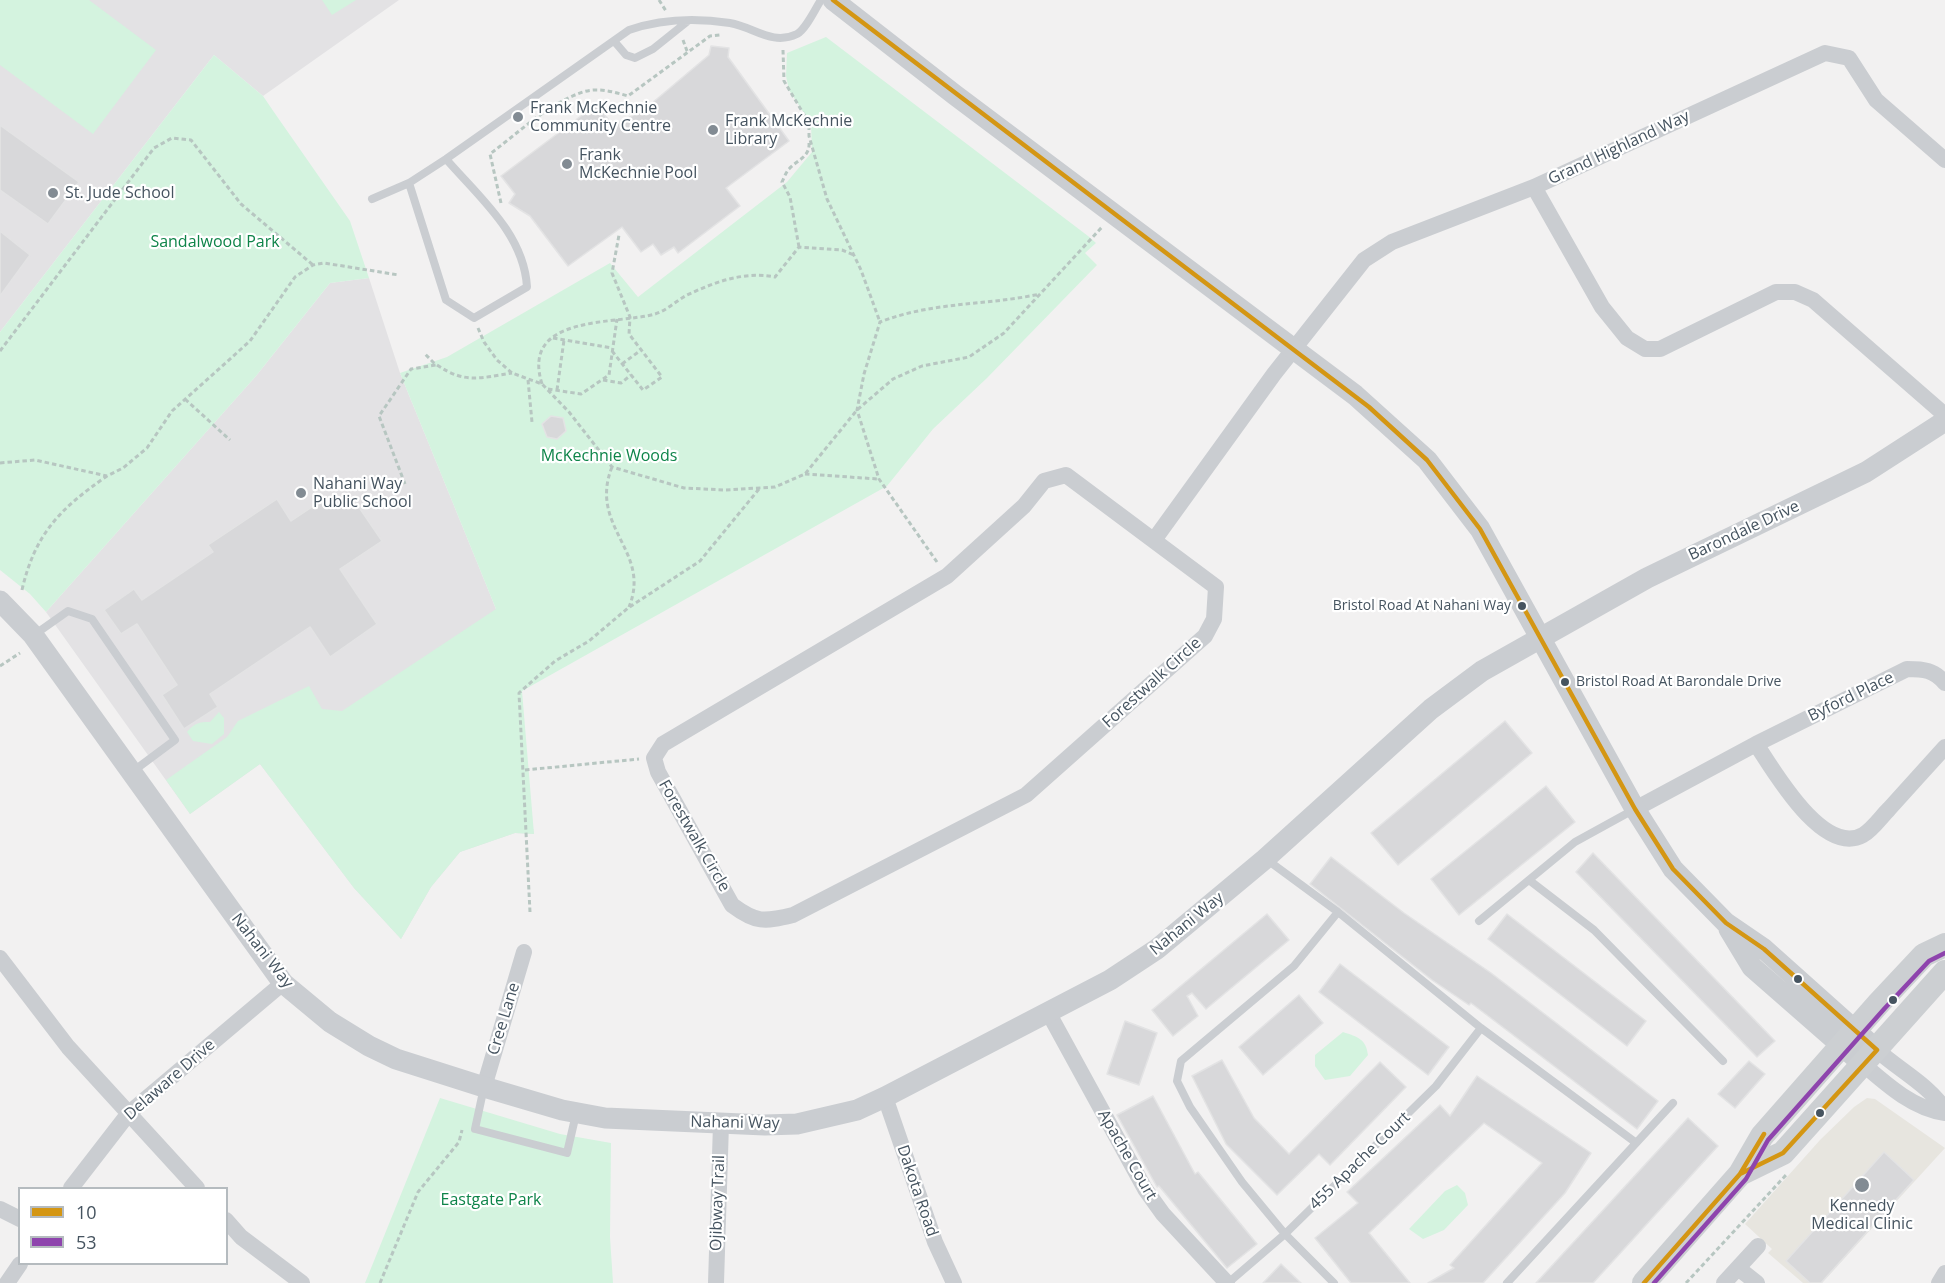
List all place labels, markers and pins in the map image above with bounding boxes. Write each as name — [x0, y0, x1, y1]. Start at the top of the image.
place label: Frank McKechnie Community Centre — [530, 98, 671, 136]
marker: Frank McKechnie Community Centre — [511, 110, 525, 124]
place label: Frank McKechnie Library — [725, 111, 852, 149]
marker: Frank McKechnie Library — [706, 123, 720, 137]
place label: Frank McKechnie Pool — [579, 145, 697, 183]
marker: Frank McKechnie Pool — [560, 157, 574, 171]
place label: St. Jude School — [65, 183, 174, 203]
marker: St. Jude School — [46, 186, 60, 200]
place label: Nahani Way Public School — [313, 474, 412, 512]
marker: Nahani Way Public School — [294, 486, 308, 500]
place label: Bristol Road At Nahani Way — [1333, 598, 1511, 614]
marker: Bristol Road At Nahani Way — [1516, 600, 1528, 612]
place label: Bristol Road At Barondale Drive — [1576, 674, 1781, 690]
marker: Bristol Road At Barondale Drive — [1559, 676, 1571, 688]
unlabelled marker — [1792, 973, 1804, 985]
unlabelled marker — [1887, 994, 1899, 1006]
unlabelled marker — [1814, 1107, 1826, 1119]
marker: Kennedy Medical Clinic — [1853, 1176, 1871, 1194]
place label: Kennedy Medical Clinic — [1811, 1196, 1913, 1234]

